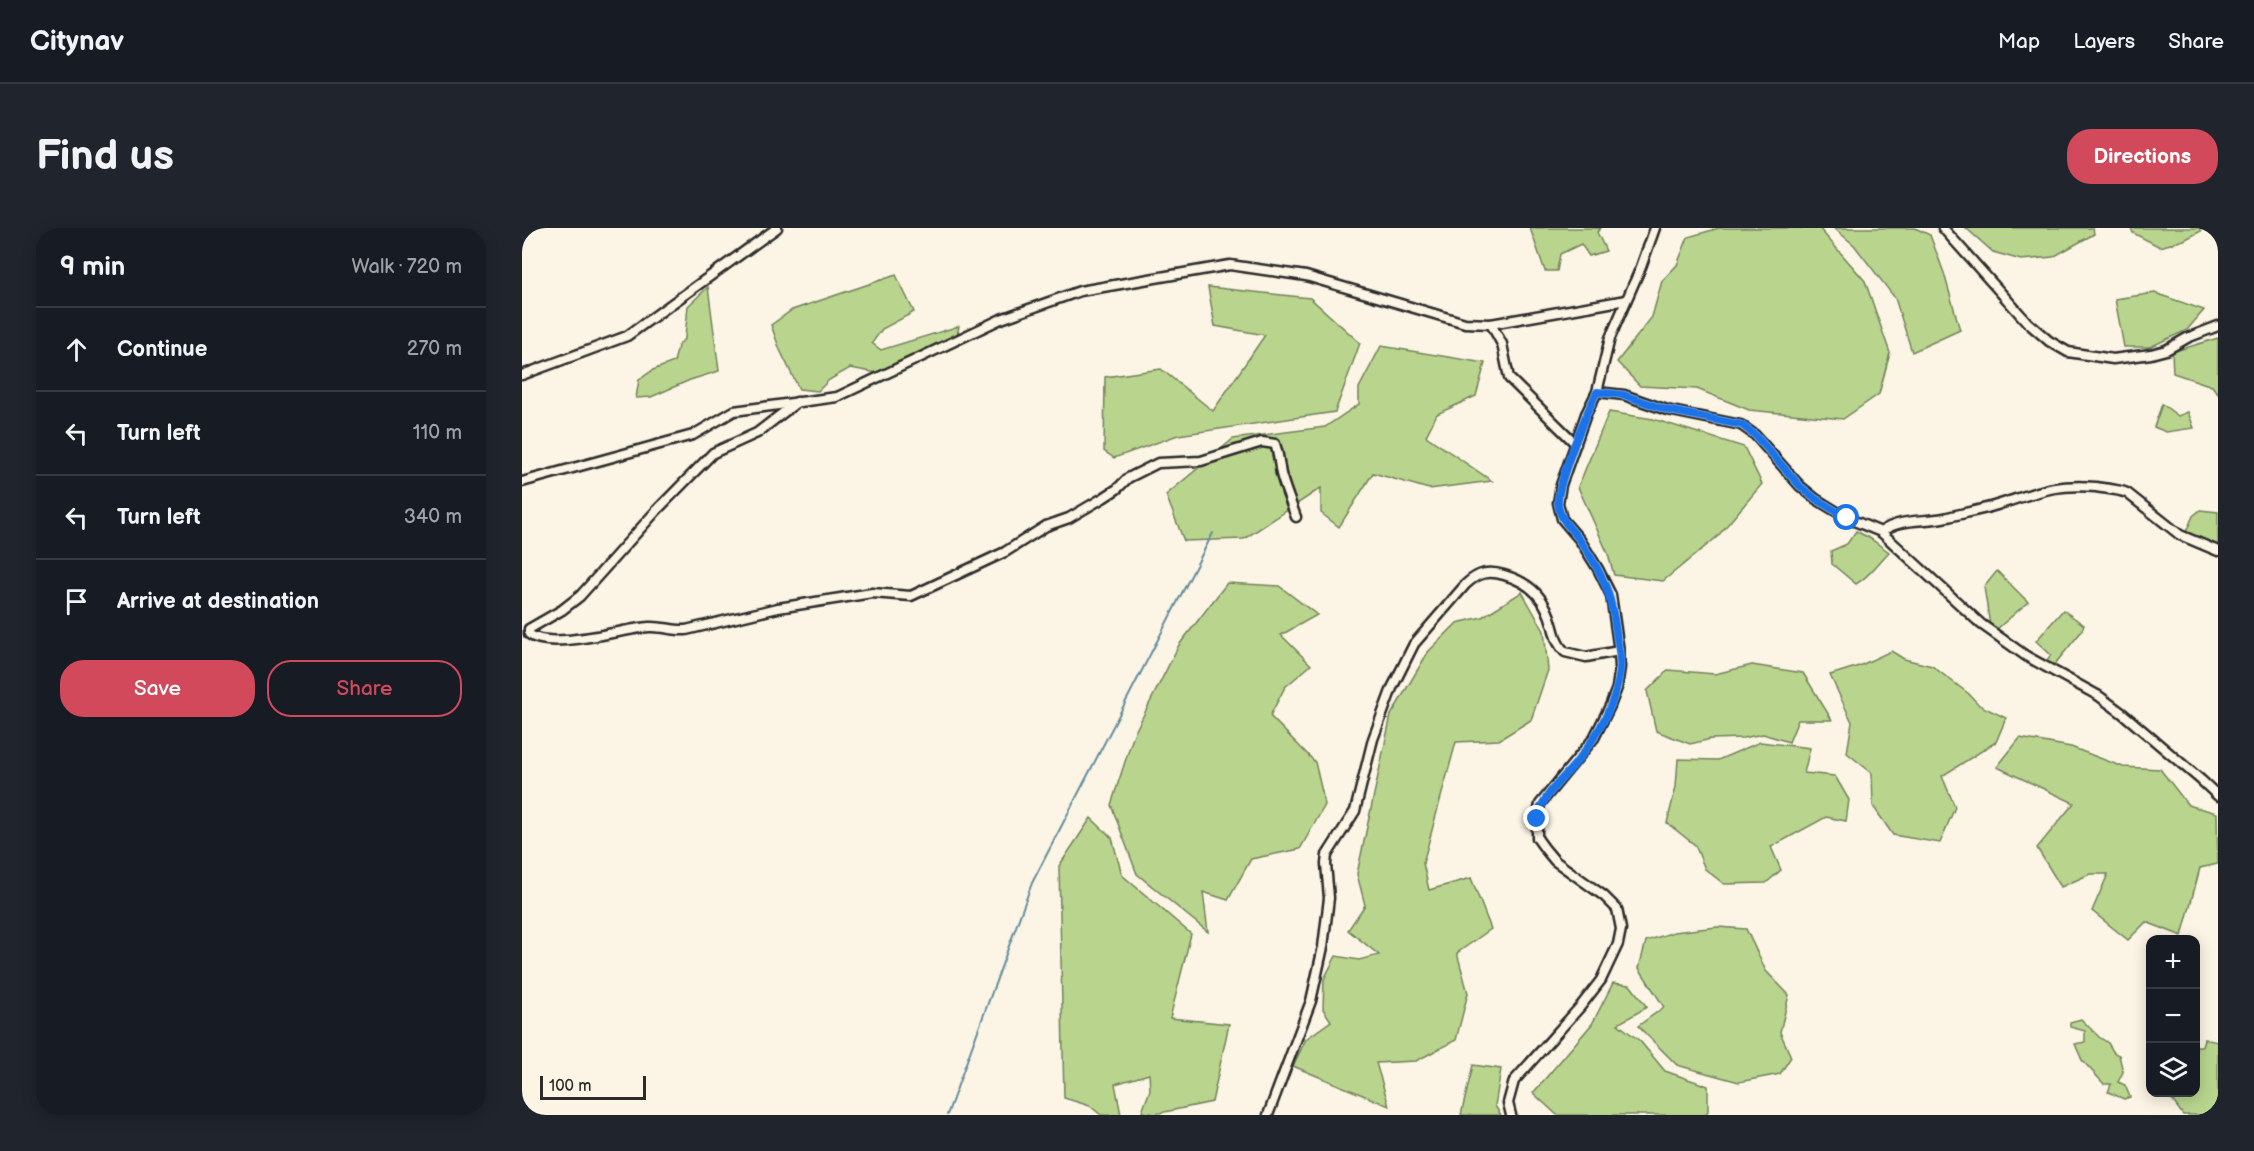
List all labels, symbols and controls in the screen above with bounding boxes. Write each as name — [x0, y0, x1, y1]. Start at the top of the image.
text: Citynav — [30, 25, 124, 58]
text: Map — [1998, 29, 2040, 54]
text: Layers — [2073, 29, 2135, 54]
text: Share — [2168, 29, 2224, 54]
button: Directions — [2067, 129, 2218, 184]
text: Find us — [36, 131, 174, 182]
text: 9 min — [60, 252, 125, 283]
text: Walk · 720 m — [351, 255, 462, 279]
icon: ahead — [60, 333, 93, 366]
text: Continue — [117, 336, 207, 363]
text: 270 m — [407, 337, 462, 361]
icon: left — [60, 417, 93, 450]
text: Turn left — [117, 420, 201, 447]
text: 110 m — [413, 421, 462, 445]
icon: left — [60, 501, 93, 534]
text: Turn left — [117, 504, 201, 531]
route start — [1833, 504, 1859, 530]
text: 340 m — [404, 505, 462, 529]
icon: arrive — [60, 585, 93, 618]
text: Arrive at destination — [117, 588, 319, 615]
button: Save — [60, 660, 255, 717]
button: Share — [267, 660, 462, 717]
route end — [1523, 805, 1549, 831]
map controls — [2146, 935, 2200, 1097]
button: + — [2146, 935, 2200, 989]
button: − — [2146, 989, 2200, 1043]
button: layers — [2146, 1043, 2200, 1097]
scale bar — [540, 1073, 646, 1100]
text: 100 m — [549, 1077, 592, 1096]

